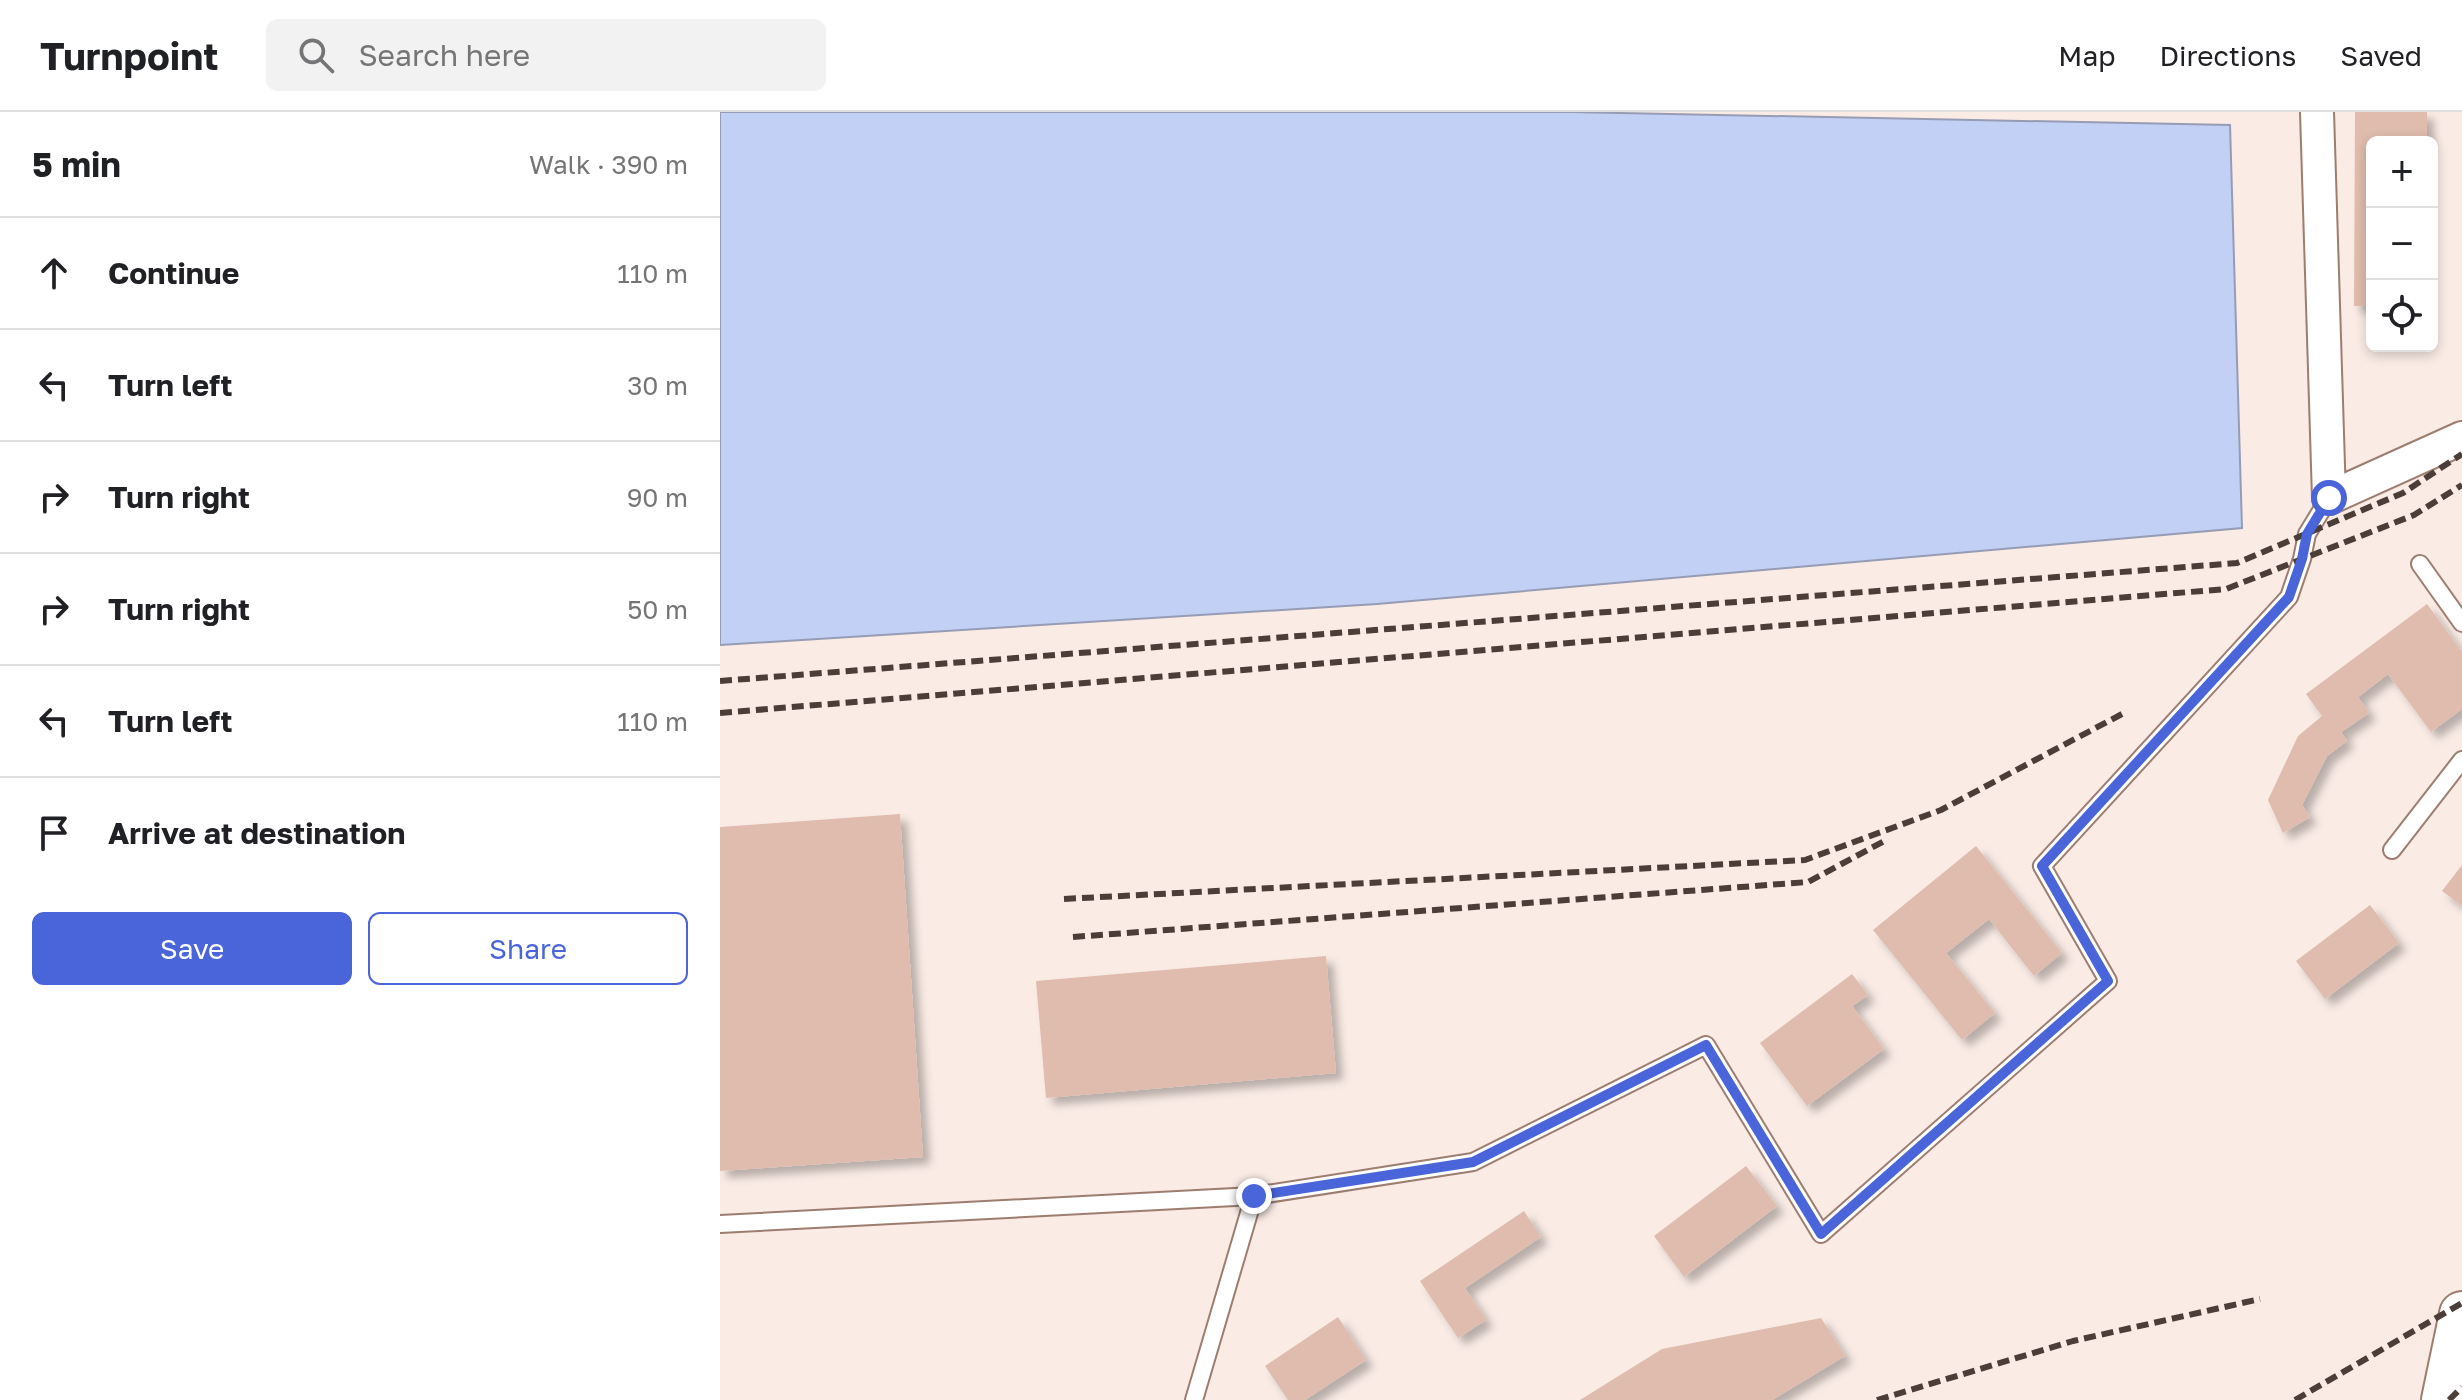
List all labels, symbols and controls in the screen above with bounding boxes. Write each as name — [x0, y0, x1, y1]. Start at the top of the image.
search box — [266, 19, 826, 91]
text: Turnpoint — [40, 33, 218, 78]
icon: search — [294, 33, 338, 77]
text: Search here — [358, 37, 530, 73]
text: Map — [2058, 39, 2115, 72]
text: Directions — [2159, 39, 2296, 72]
text: Saved — [2340, 39, 2422, 72]
map controls — [2366, 136, 2438, 352]
button: + — [2366, 136, 2438, 208]
text: 5 min — [32, 144, 121, 184]
text: Walk · 390 m — [529, 149, 688, 180]
button: − — [2366, 208, 2438, 280]
icon: ahead — [32, 251, 76, 295]
text: Continue — [108, 255, 239, 291]
text: 110 m — [617, 258, 688, 289]
button: locate — [2366, 280, 2438, 352]
icon: left — [32, 363, 76, 407]
text: Turn left — [108, 367, 233, 403]
text: 30 m — [627, 370, 688, 401]
icon: right — [32, 475, 76, 519]
text: Turn right — [108, 479, 250, 515]
route start — [2311, 480, 2347, 516]
text: 90 m — [627, 482, 688, 513]
icon: right — [32, 587, 76, 631]
text: Turn right — [108, 591, 250, 627]
text: 50 m — [627, 594, 688, 625]
icon: left — [32, 699, 76, 743]
text: Turn left — [108, 703, 233, 739]
text: 110 m — [617, 706, 688, 737]
icon: arrive — [32, 811, 76, 855]
text: Arrive at destination — [108, 815, 405, 851]
button: Save — [32, 912, 352, 985]
button: Share — [368, 912, 688, 985]
route end — [1236, 1178, 1272, 1214]

